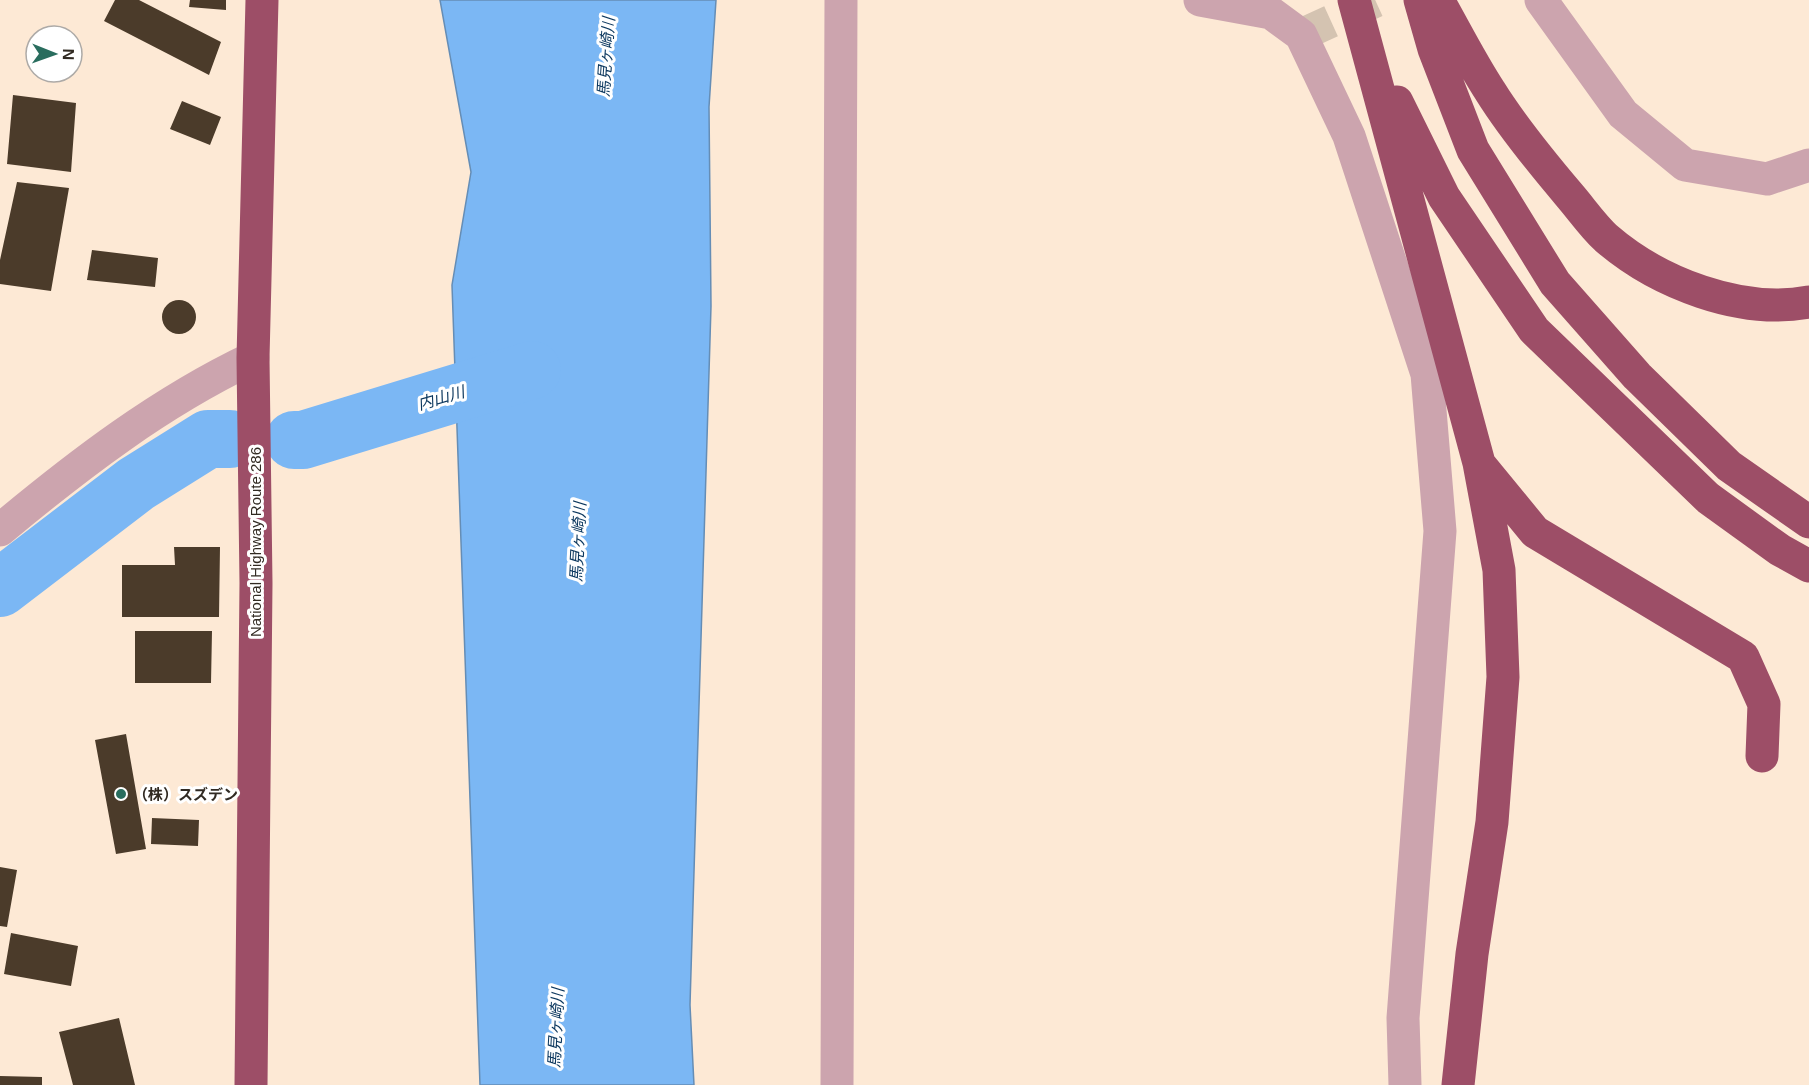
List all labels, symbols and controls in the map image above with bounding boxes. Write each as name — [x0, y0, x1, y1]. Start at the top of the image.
water label: 馬見ヶ崎川 — [595, 15, 617, 98]
north arrow — [24, 24, 84, 84]
text: N — [60, 48, 77, 60]
water label: 内山川 — [416, 383, 468, 413]
street label: National Highway Route 286 — [247, 447, 264, 637]
water label: 馬見ヶ崎川 — [567, 500, 589, 582]
place label: （株）スズデン — [133, 786, 238, 803]
marker: （株）スズデン — [114, 787, 128, 801]
water label: 馬見ヶ崎川 — [545, 986, 567, 1068]

